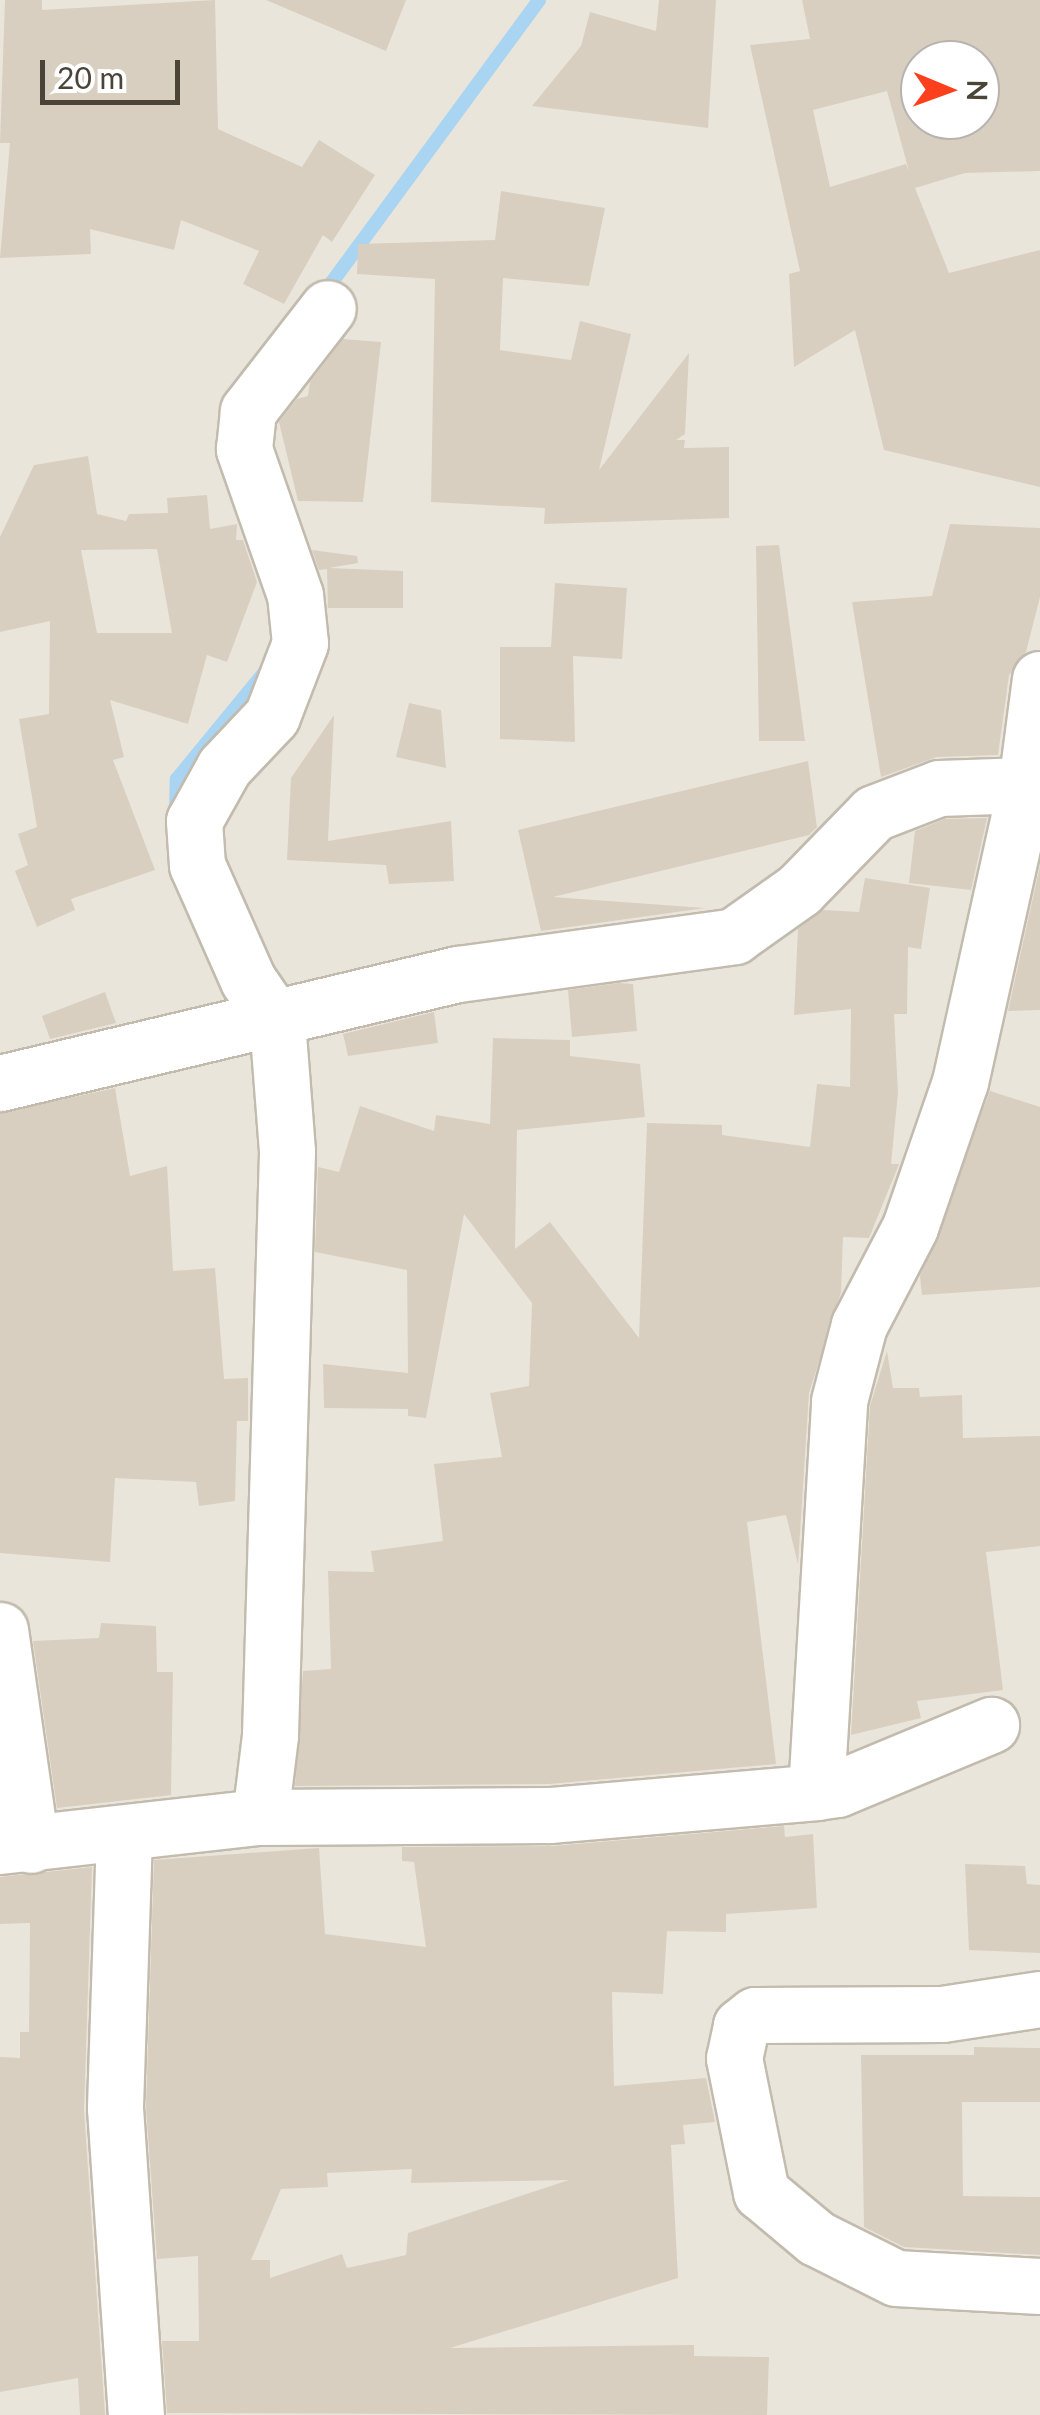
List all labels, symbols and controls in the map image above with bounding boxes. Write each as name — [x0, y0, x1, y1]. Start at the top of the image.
scale bar — [45, 40, 185, 102]
north arrow — [900, 40, 1000, 140]
text: 20 m — [57, 59, 124, 95]
text: N — [961, 79, 995, 102]

